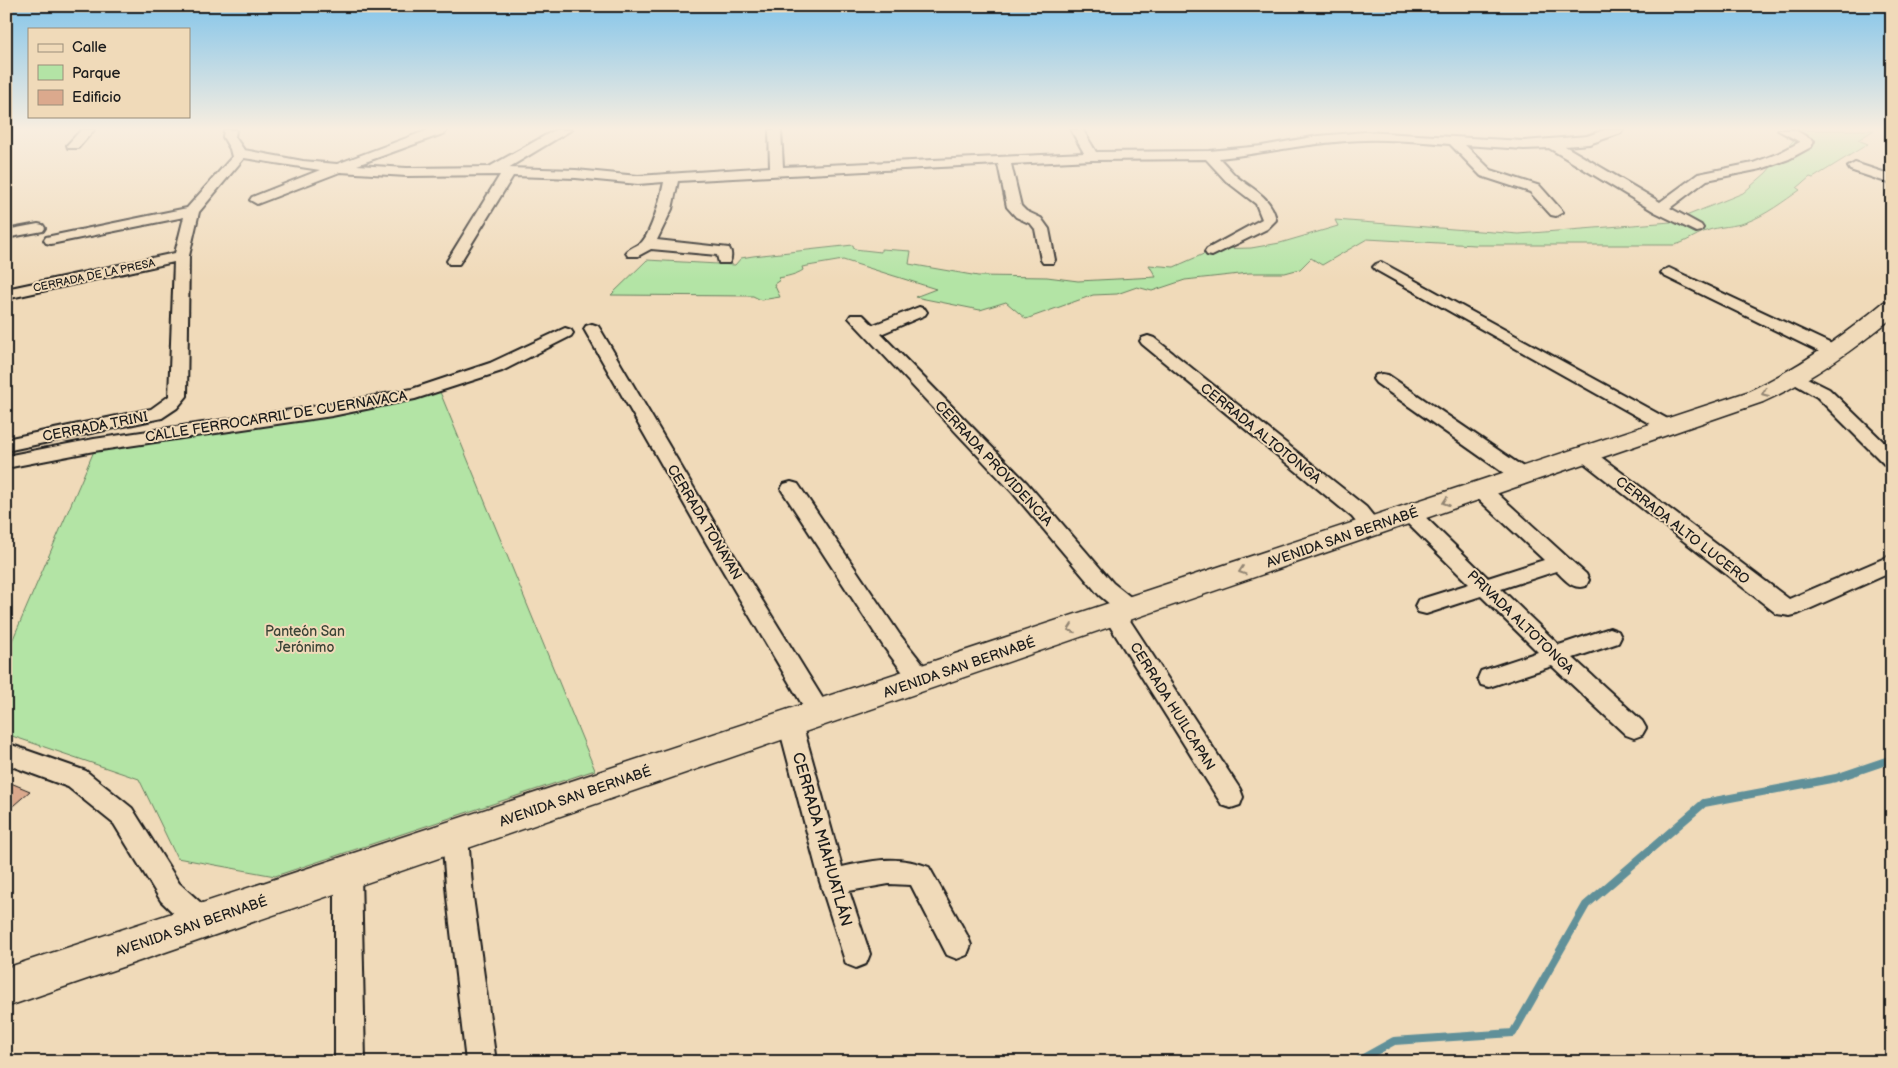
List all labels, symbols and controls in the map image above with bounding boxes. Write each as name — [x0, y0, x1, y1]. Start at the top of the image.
legend — [28, 28, 190, 118]
text: Calle — [72, 38, 107, 57]
text: Parque — [72, 64, 121, 83]
text: Edificio — [72, 88, 121, 107]
street label: CERRADA DE LA PRESA — [32, 256, 157, 295]
street label: CERRADA ALTOTONGA — [1197, 380, 1325, 488]
street label: CALLE FERROCARRIL DE CUERNAVACA — [144, 387, 409, 446]
one-way arrow — [1761, 387, 1770, 397]
street label: CERRADA PROVIDENCIA — [931, 397, 1056, 530]
street label: CERRADA TRINI — [41, 408, 149, 445]
street label: CERRADA TONAYAN — [663, 462, 746, 583]
street label: CERRADA ALTO LUCERO — [1612, 473, 1753, 588]
one-way arrow — [1442, 496, 1450, 506]
street label: AVENIDA SAN BERNABÉ — [1264, 502, 1420, 571]
one-way arrow — [1238, 565, 1247, 575]
street label: PRIVADA ALTOTONGA — [1464, 567, 1578, 678]
park label: Panteón San Jerónimo — [265, 623, 345, 656]
one-way arrow — [1068, 623, 1076, 633]
street label: AVENIDA SAN BERNABÉ — [881, 632, 1037, 701]
street label: CERRADA HUILCAPAN — [1126, 639, 1219, 773]
street label: CERRADA MIAHUATLÁN — [788, 750, 857, 929]
street label: AVENIDA SAN BERNABÉ — [497, 761, 653, 830]
street label: AVENIDA SAN BERNABÉ — [113, 891, 269, 960]

